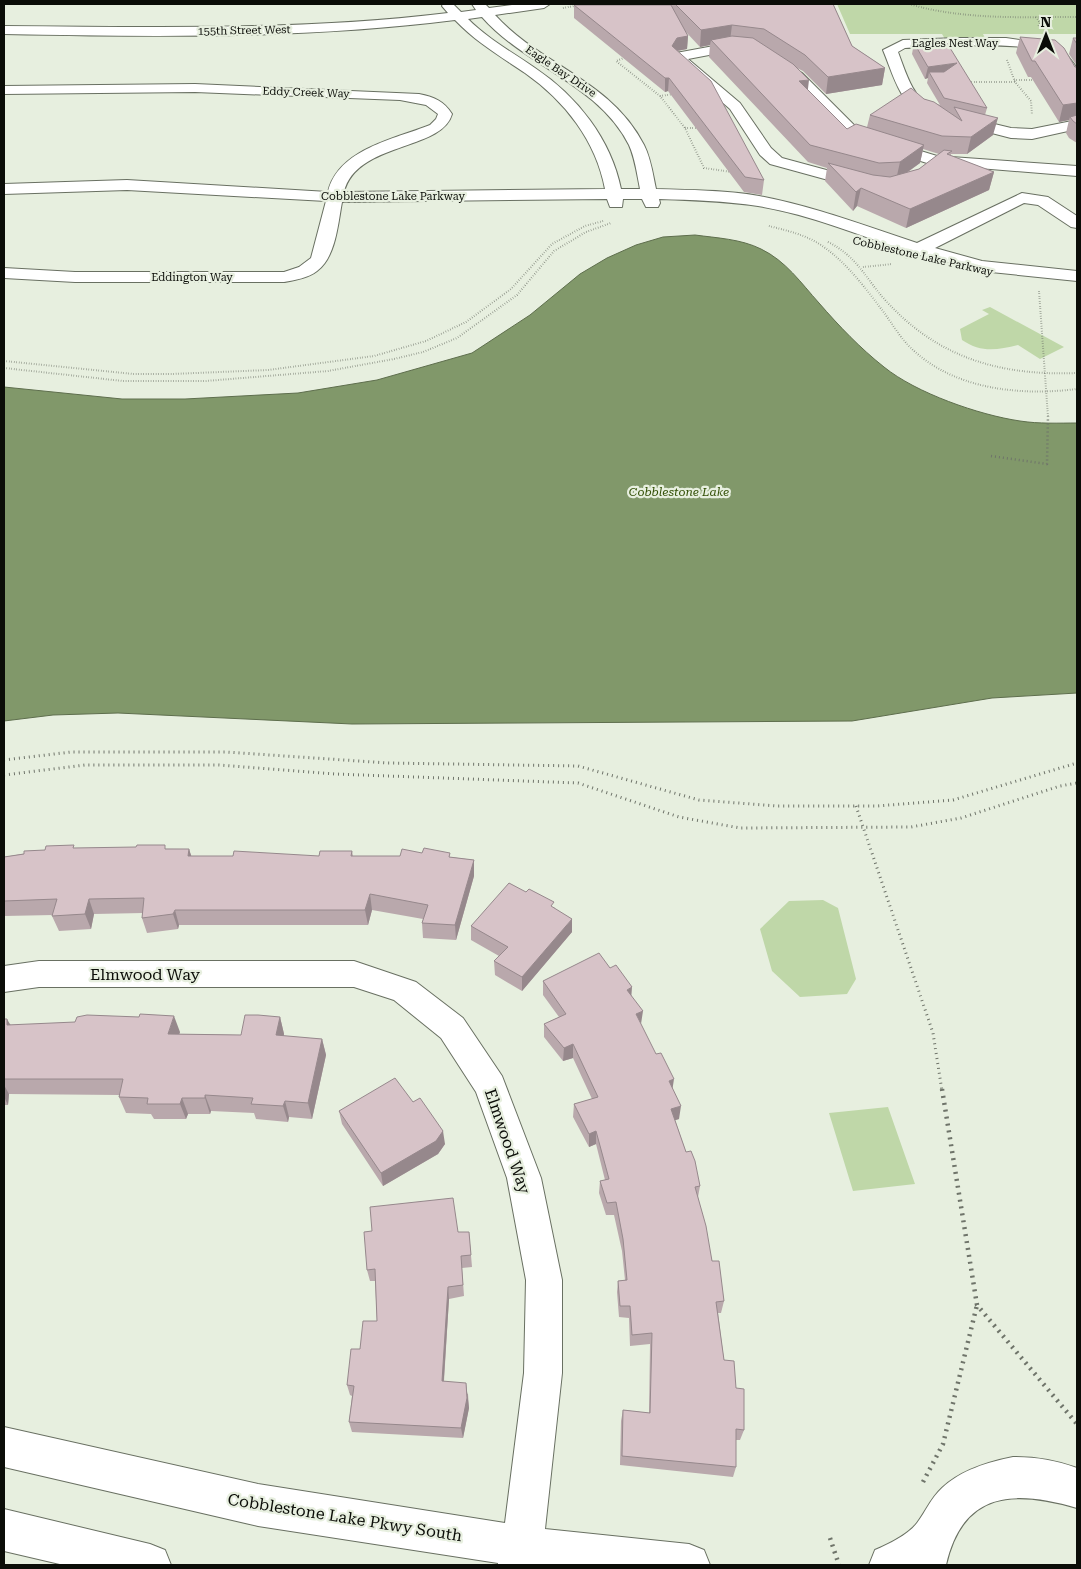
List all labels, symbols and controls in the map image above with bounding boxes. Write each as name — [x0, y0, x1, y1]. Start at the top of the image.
north arrow — [1021, 10, 1071, 60]
text: N — [1041, 14, 1052, 30]
street label: 155th Street West — [197, 23, 291, 38]
street label: Eagles Nest Way — [912, 37, 999, 50]
street label: Eagle Bay Drive — [523, 43, 599, 100]
street label: Eddy Creek Way — [262, 84, 350, 101]
street label: Cobblestone Lake Parkway — [321, 190, 465, 203]
street label: Cobblestone Lake Parkway — [851, 234, 995, 279]
street label: Eddington Way — [151, 271, 233, 284]
water label: Cobblestone Lake — [629, 485, 729, 499]
street label: Elmwood Way — [90, 965, 200, 984]
street label: Elmwood Way — [481, 1086, 535, 1197]
street label: Cobblestone Lake Pkwy South — [226, 1490, 463, 1545]

